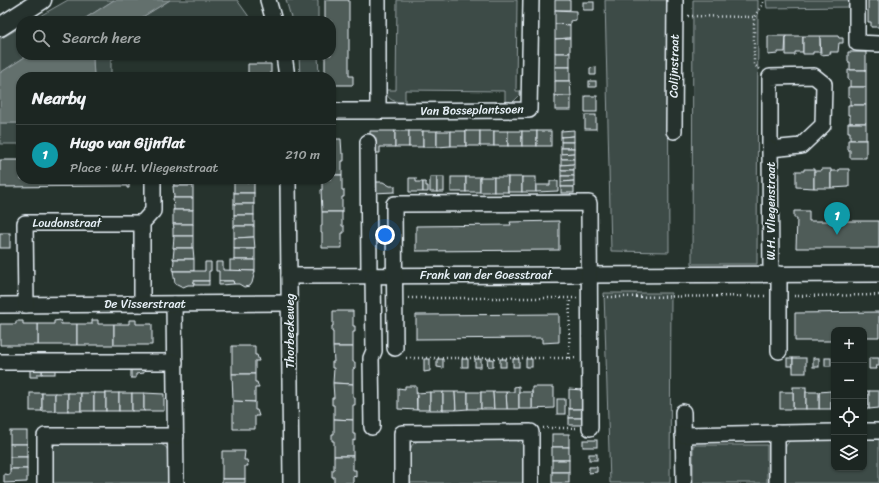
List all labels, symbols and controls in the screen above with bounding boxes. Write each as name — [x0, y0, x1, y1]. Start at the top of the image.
search box — [16, 16, 336, 60]
text: Search here — [62, 25, 141, 51]
icon: search — [30, 27, 52, 49]
street label: Colijnstraat — [662, 34, 686, 98]
text: Nearby — [32, 83, 86, 113]
street label: Van Bosseplantsoen — [420, 98, 524, 122]
text: Hugo van Gijnflat — [70, 130, 186, 156]
text: 1 — [42, 143, 48, 166]
text: 210 m — [285, 143, 320, 166]
text: Place · W.H. Vliegenstraat — [70, 156, 218, 179]
street label: W.H. Vliegenstraat — [760, 162, 782, 260]
pin: 1 — [824, 202, 850, 235]
street label: Loudonstraat — [33, 212, 103, 234]
your location — [375, 225, 395, 245]
street label: Frank van der Goesstraat — [420, 264, 553, 286]
street label: De Visserstraat — [104, 293, 186, 315]
street label: Thorbeckeweg — [279, 293, 301, 369]
map controls — [831, 327, 867, 471]
button: + — [831, 327, 867, 363]
button: − — [831, 363, 867, 399]
button: locate — [831, 399, 867, 435]
button: layers — [831, 435, 867, 471]

